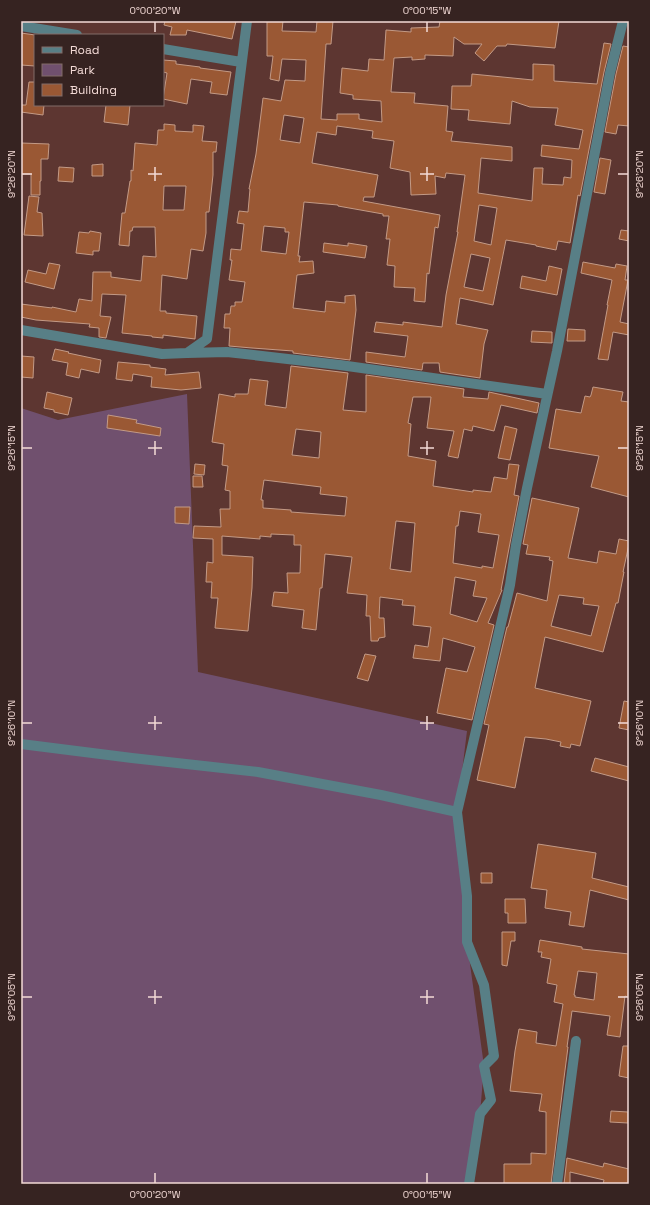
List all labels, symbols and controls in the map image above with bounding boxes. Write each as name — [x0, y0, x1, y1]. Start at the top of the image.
text: 0°00'20"W — [130, 4, 181, 17]
text: 0°00'15"W — [403, 4, 452, 17]
legend — [34, 34, 164, 106]
text: Road — [70, 42, 99, 58]
text: Park — [70, 62, 95, 78]
text: Building — [70, 82, 117, 98]
text: 9°26'20"N — [5, 150, 18, 198]
text: 9°26'20"N — [633, 150, 646, 198]
text: 9°26'15"N — [5, 425, 18, 471]
text: 9°26'15"N — [633, 425, 646, 471]
text: 9°26'10"N — [5, 700, 18, 746]
text: 9°26'10"N — [633, 700, 646, 746]
text: 9°26'05"N — [5, 973, 18, 1021]
text: 9°26'05"N — [633, 973, 646, 1021]
text: 0°00'20"W — [130, 1188, 181, 1201]
text: 0°00'15"W — [403, 1188, 452, 1201]

